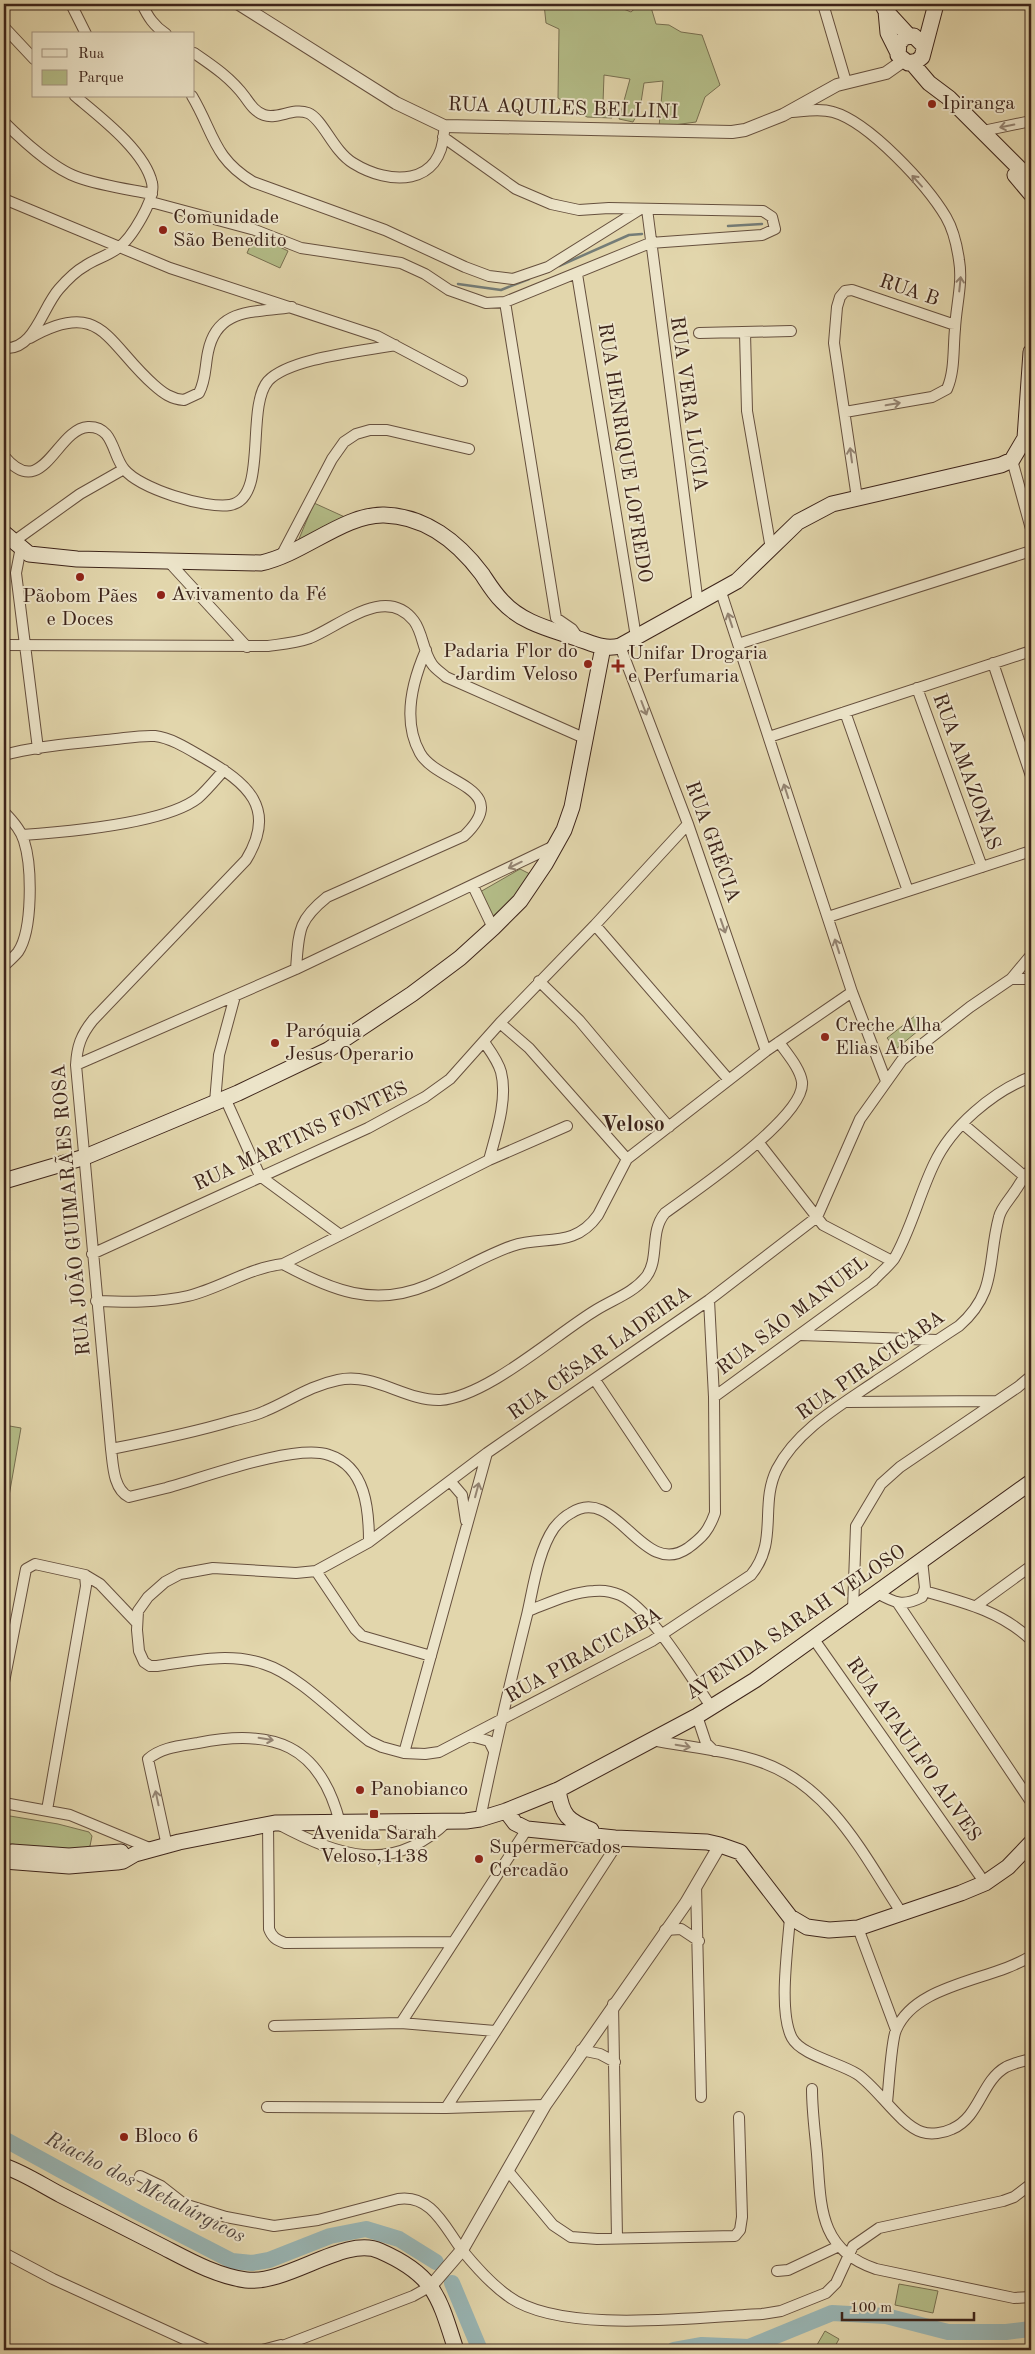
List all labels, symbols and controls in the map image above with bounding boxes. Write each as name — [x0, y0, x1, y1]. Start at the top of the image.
legend — [32, 32, 195, 98]
text: Rua — [78, 47, 105, 62]
text: Parque — [78, 71, 124, 86]
place label: Ipiranga — [942, 94, 1015, 114]
street label: RUA AQUILES BELLINI — [447, 95, 679, 123]
marker: Ipiranga — [926, 98, 938, 110]
one-way arrow — [1000, 122, 1016, 132]
one-way arrow — [911, 174, 923, 187]
place label: Comunidade São Benedito — [173, 208, 287, 251]
marker: Comunidade São Benedito — [157, 224, 169, 236]
street label: RUA B — [876, 271, 942, 311]
one-way arrow — [955, 277, 964, 293]
street label: RUA VERA LÚCIA — [666, 315, 714, 493]
street label: RUA HENRIQUE LOFREDO — [594, 322, 654, 584]
one-way arrow — [885, 398, 901, 408]
one-way arrow — [846, 447, 856, 463]
marker: Pãobom Pães e Doces — [74, 571, 86, 583]
place label: Avivamento da Fé — [171, 585, 326, 605]
place label: Pãobom Pães e Doces — [22, 587, 138, 630]
marker: Avivamento da Fé — [155, 589, 167, 601]
one-way arrow — [725, 613, 735, 629]
place label: Padaria Flor do Jardim Veloso — [443, 642, 578, 685]
place label: Unifar Drogaria e Perfumaria — [628, 644, 768, 687]
marker: Padaria Flor do Jardim Veloso — [582, 658, 594, 670]
marker: Unifar Drogaria e Perfumaria — [612, 660, 624, 672]
street label: RUA AMAZONAS — [928, 691, 1004, 853]
one-way arrow — [640, 699, 649, 715]
street label: RUA GRÉCIA — [681, 778, 746, 905]
one-way arrow — [781, 784, 791, 800]
one-way arrow — [508, 861, 523, 870]
one-way arrow — [719, 918, 728, 933]
one-way arrow — [832, 938, 841, 954]
place label: Creche Alha Elias Abibe — [835, 1016, 942, 1059]
place label: Paróquia Jesus Operario — [285, 1022, 414, 1065]
marker: Creche Alha Elias Abibe — [819, 1031, 831, 1043]
marker: Paróquia Jesus Operario — [269, 1037, 281, 1049]
street label: RUA JOÃO GUIMARÃES ROSA — [46, 1063, 95, 1357]
street label: RUA MARTINS FONTES — [191, 1079, 411, 1195]
district label: Veloso — [601, 1114, 665, 1136]
street label: RUA SÃO MANUEL — [712, 1250, 873, 1379]
street label: RUA CÉSAR LADEIRA — [503, 1281, 695, 1425]
street label: RUA PIRACICABA — [793, 1307, 949, 1425]
one-way arrow — [473, 1482, 482, 1498]
street label: AVENIDA SARAH VELOSO — [682, 1542, 910, 1704]
street label: RUA PIRACICABA — [502, 1605, 666, 1707]
street label: RUA ATAULFO ALVES — [842, 1654, 984, 1846]
one-way arrow — [258, 1735, 274, 1745]
one-way arrow — [675, 1742, 691, 1751]
place label: Panobianco — [370, 1780, 468, 1800]
marker: Panobianco — [354, 1784, 366, 1796]
one-way arrow — [151, 1791, 161, 1807]
marker: Avenida Sarah Veloso,1138 — [368, 1808, 380, 1820]
place label: Avenida Sarah Veloso,1138 — [311, 1824, 437, 1867]
place label: Supermercados Cercadão — [489, 1838, 621, 1881]
marker: Supermercados Cercadão — [473, 1853, 485, 1865]
place label: Bloco 6 — [134, 2127, 199, 2147]
water label: Riacho dos Metalúrgicos — [41, 2128, 248, 2248]
marker: Bloco 6 — [118, 2131, 130, 2143]
scale bar — [842, 2289, 975, 2321]
text: 100 m — [850, 2301, 892, 2316]

